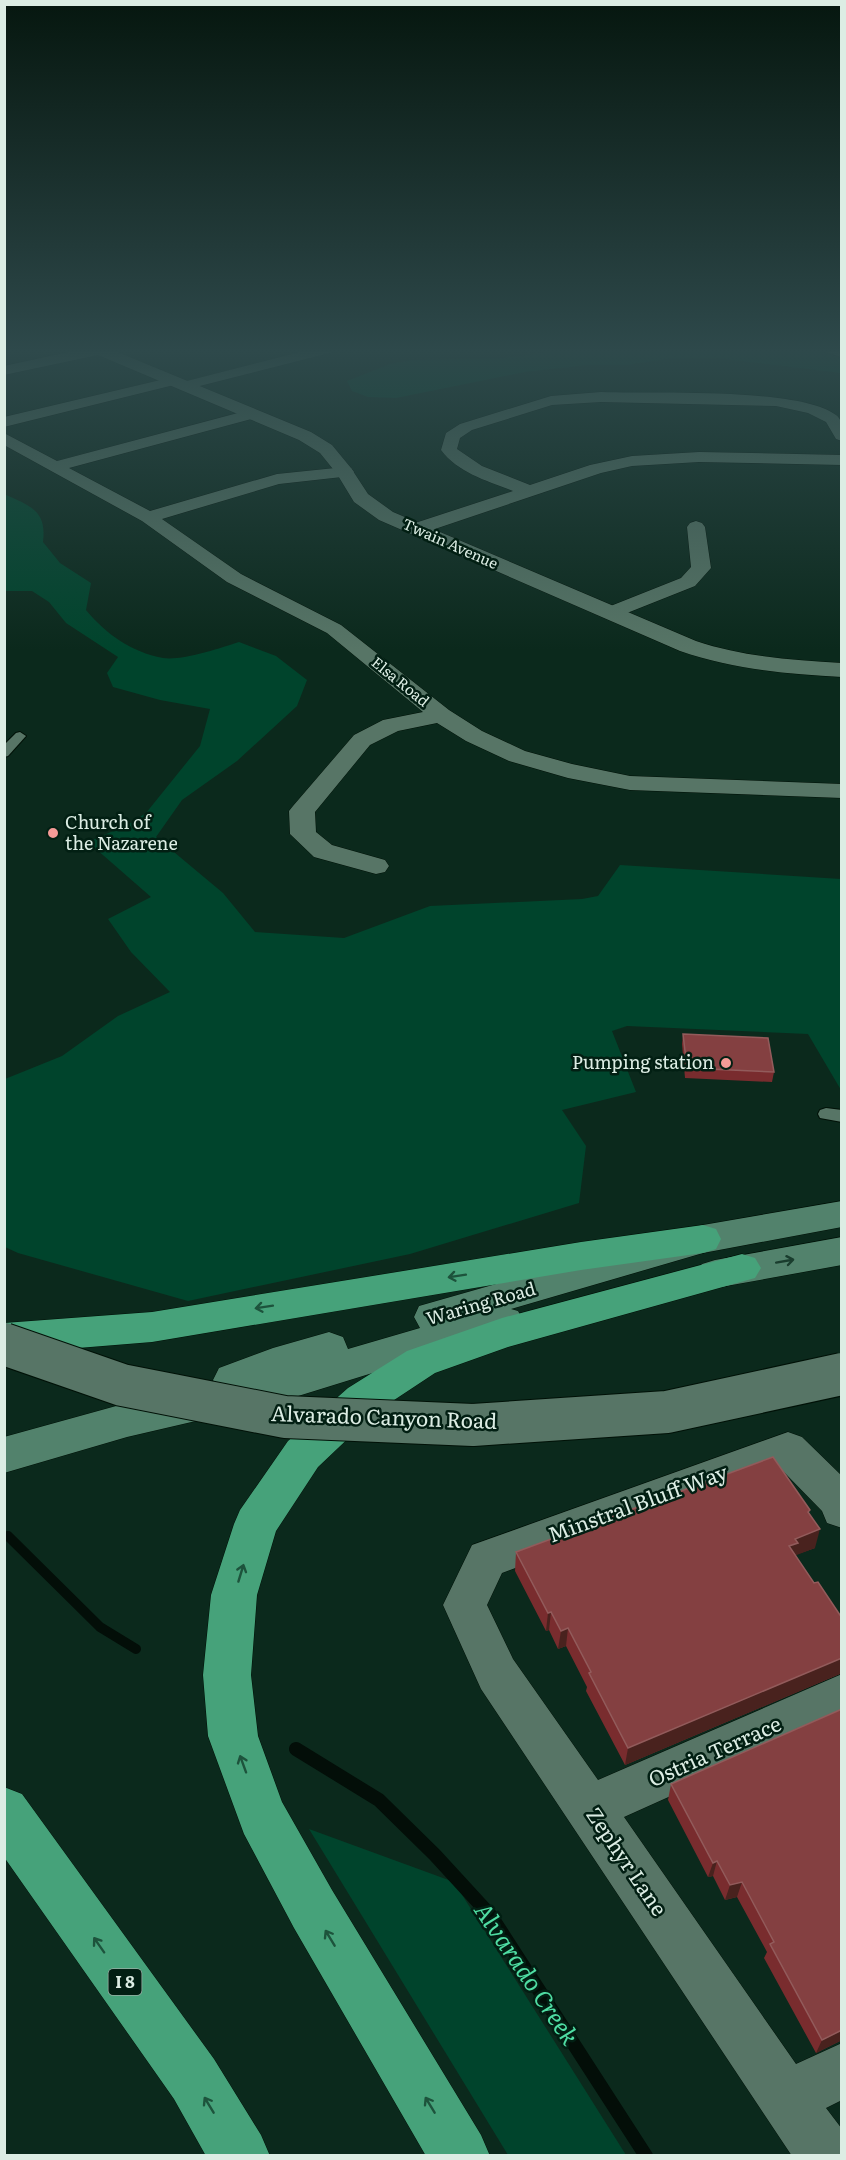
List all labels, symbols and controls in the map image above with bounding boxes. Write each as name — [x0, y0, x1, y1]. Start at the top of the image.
street label: Twain Avenue — [399, 511, 502, 574]
street label: Elsa Road — [367, 650, 435, 711]
place label: Church of the Nazarene — [65, 808, 178, 856]
marker: Church of the Nazarene — [46, 826, 60, 840]
place label: Pumping station — [572, 1048, 714, 1075]
marker: Pumping station — [719, 1056, 733, 1070]
one-way arrow — [774, 1255, 794, 1266]
one-way arrow — [448, 1271, 467, 1282]
street label: Waring Road — [423, 1274, 538, 1331]
one-way arrow — [255, 1302, 275, 1313]
street label: Alvarado Canyon Road — [270, 1396, 498, 1435]
street label: Minstral Bluff Way — [543, 1454, 732, 1549]
one-way arrow — [236, 1564, 247, 1583]
street label: Ostria Terrace — [642, 1706, 786, 1793]
one-way arrow — [237, 1755, 248, 1774]
street label: Zephyr Lane — [580, 1800, 676, 1921]
water label: Alvarado Creek — [467, 1894, 589, 2052]
one-way arrow — [324, 1930, 336, 1947]
one-way arrow — [93, 1937, 105, 1954]
road number: I 8 — [108, 1969, 142, 1995]
one-way arrow — [203, 2097, 215, 2114]
one-way arrow — [424, 2097, 436, 2114]

